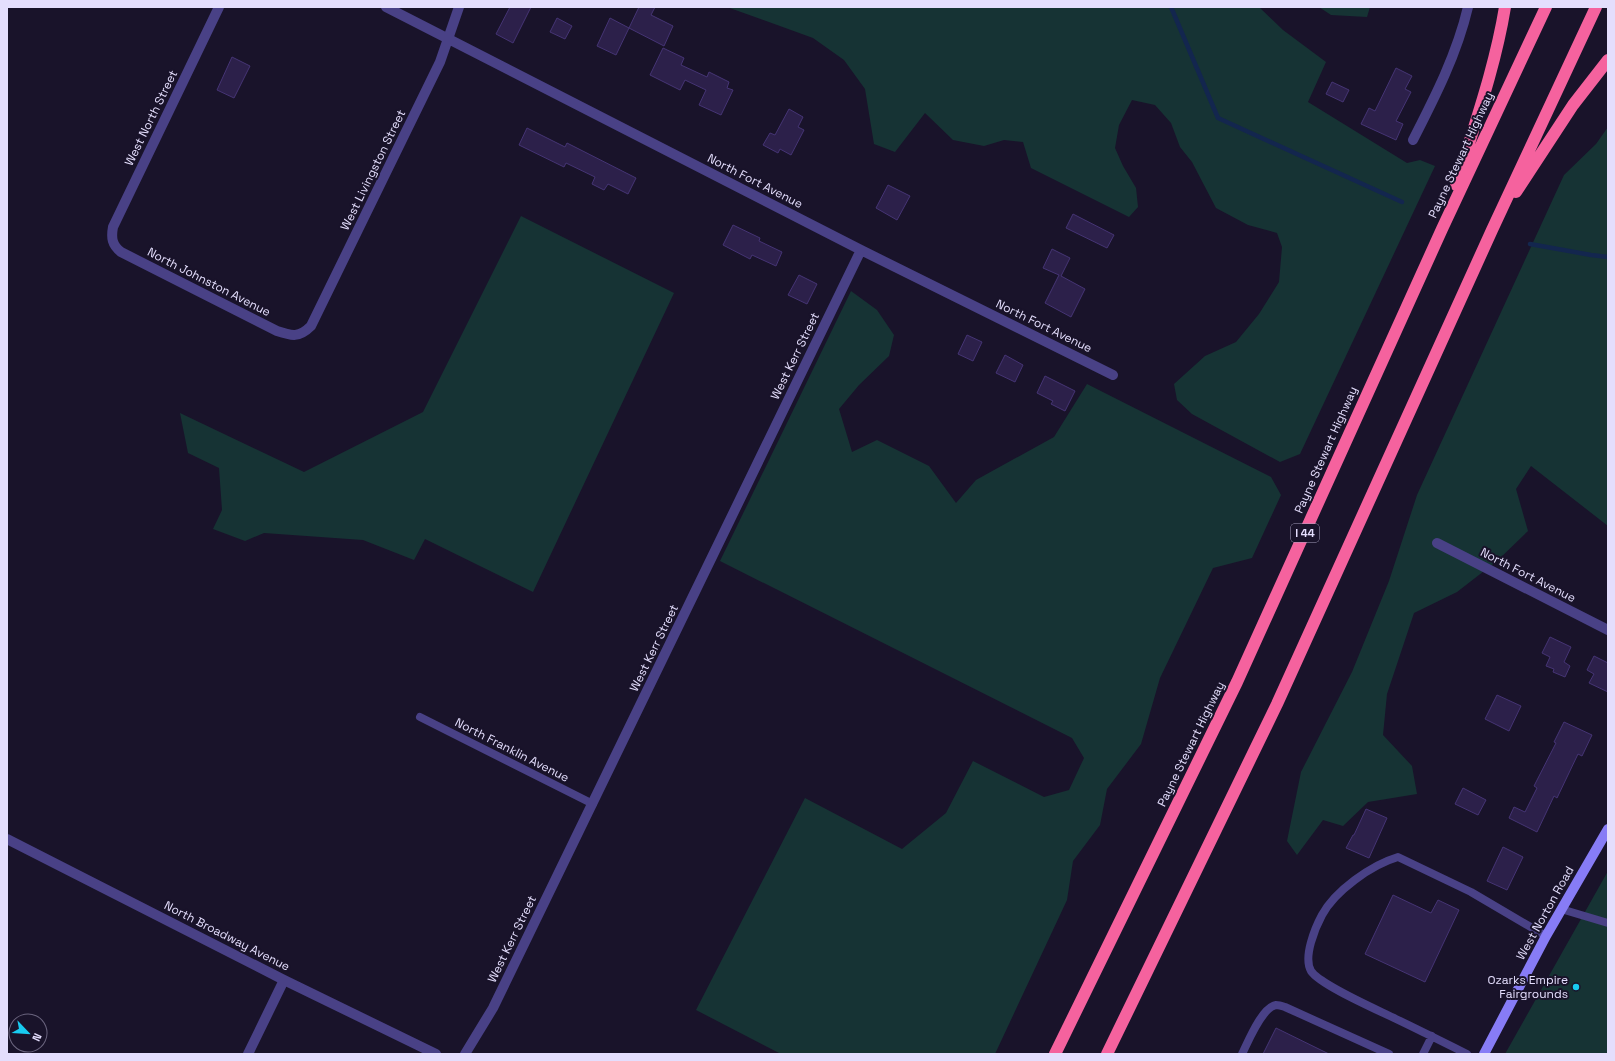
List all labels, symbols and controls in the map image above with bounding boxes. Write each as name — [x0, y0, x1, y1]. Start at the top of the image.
street label: West North Street — [121, 67, 181, 169]
street label: Payne Stewart Highway — [1425, 89, 1497, 221]
street label: West Livingston Street — [337, 107, 409, 233]
street label: North Fort Avenue — [705, 150, 805, 212]
street label: North Johnston Avenue — [145, 244, 273, 320]
street label: North Fort Avenue — [993, 296, 1095, 356]
street label: West Kerr Street — [767, 310, 823, 402]
street label: Payne Stewart Highway — [1291, 384, 1361, 516]
road number: I 44 — [1291, 524, 1319, 542]
street label: North Fort Avenue — [1478, 544, 1578, 606]
street label: West Kerr Street — [626, 602, 682, 694]
street label: Payne Stewart Highway — [1154, 679, 1228, 809]
street label: North Franklin Avenue — [452, 714, 572, 786]
street label: West Norton Road — [1513, 863, 1577, 963]
street label: West Kerr Street — [484, 893, 540, 985]
street label: North Broadway Avenue — [161, 897, 293, 975]
place label: Ozarks Empire Fairgrounds — [1487, 972, 1568, 1002]
marker: Ozarks Empire Fairgrounds — [1571, 982, 1581, 992]
north arrow — [8, 1013, 48, 1053]
text: N — [29, 1031, 45, 1044]

